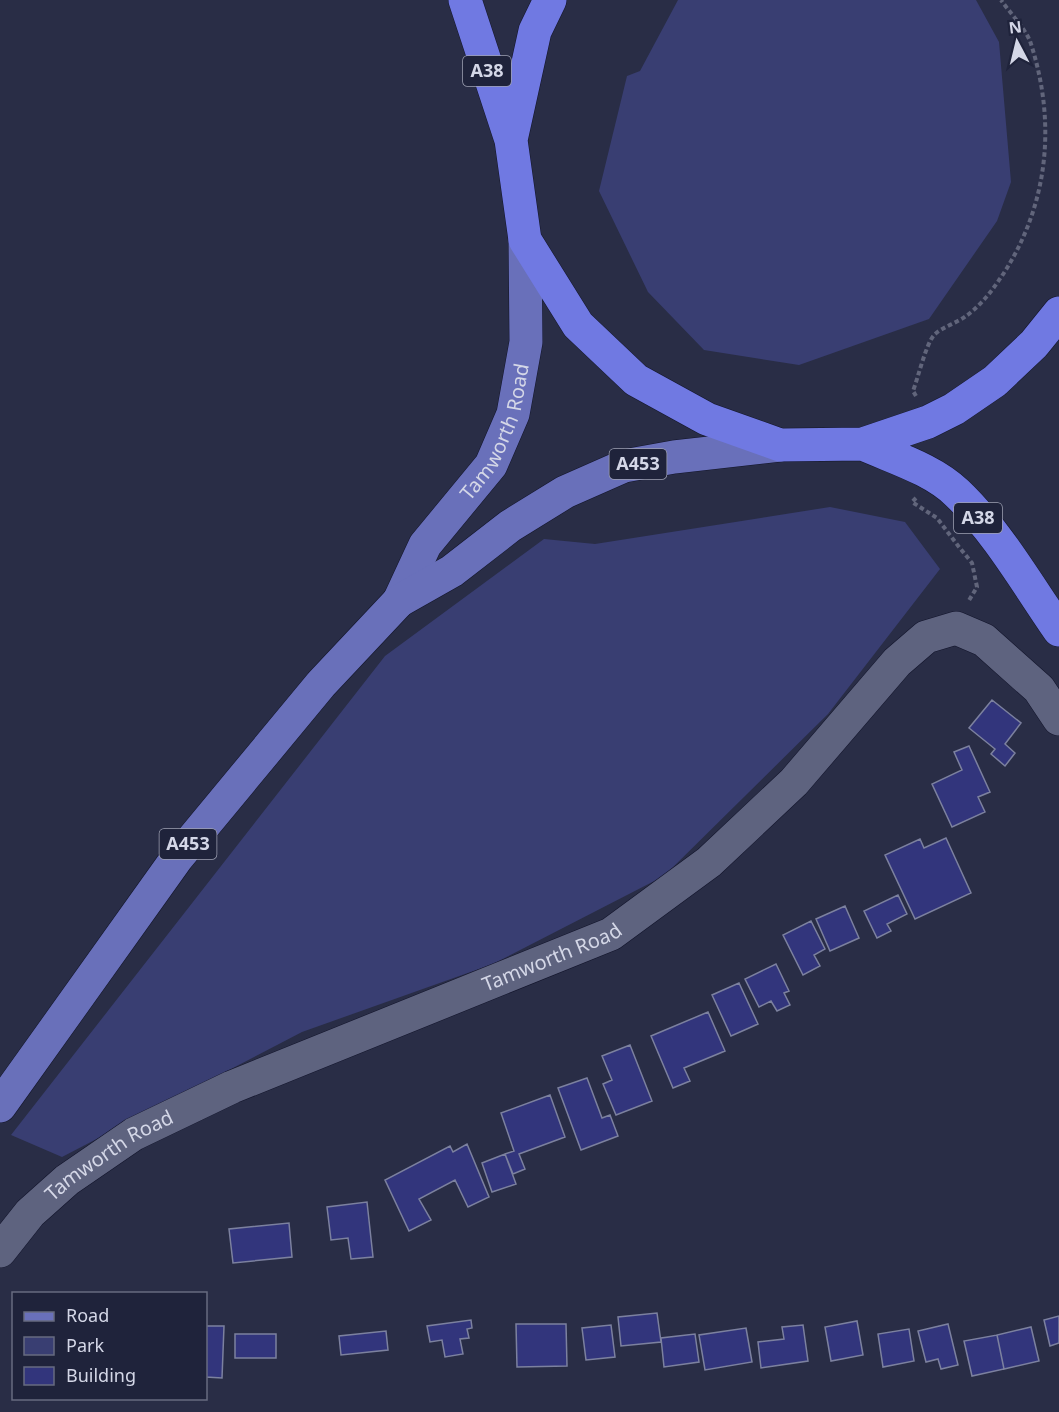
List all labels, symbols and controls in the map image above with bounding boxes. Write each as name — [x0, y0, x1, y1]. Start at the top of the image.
north arrow — [987, 12, 1047, 72]
text: N — [1007, 15, 1023, 39]
road number: A38 — [463, 56, 511, 86]
street label: Tamworth Road — [454, 361, 535, 505]
road number: A453 — [610, 449, 666, 479]
road number: A38 — [954, 503, 1002, 533]
road number: A453 — [160, 829, 216, 859]
street label: Tamworth Road — [478, 916, 627, 998]
street label: Tamworth Road — [39, 1103, 177, 1207]
legend — [12, 1292, 207, 1400]
text: Road — [66, 1303, 109, 1327]
text: Park — [66, 1333, 104, 1357]
text: Building — [66, 1363, 136, 1387]

